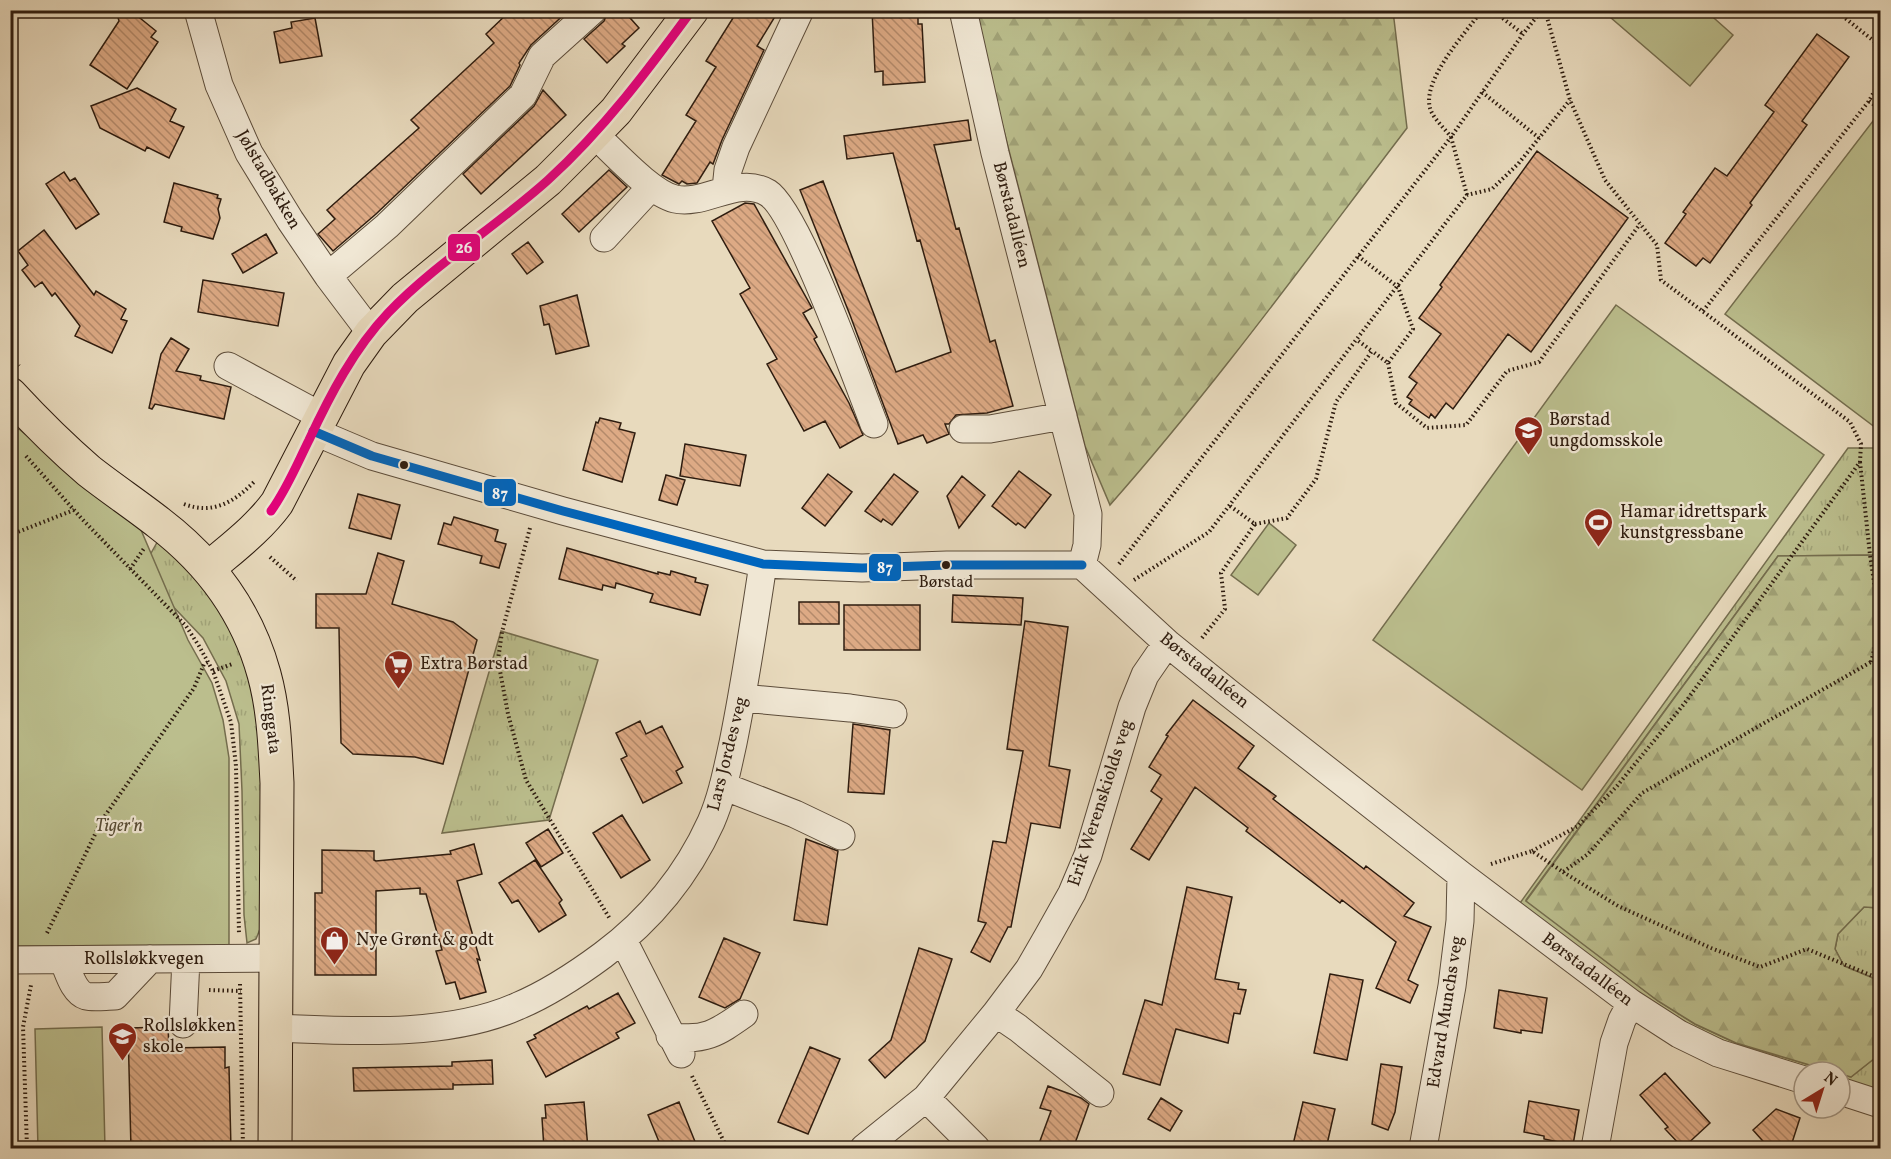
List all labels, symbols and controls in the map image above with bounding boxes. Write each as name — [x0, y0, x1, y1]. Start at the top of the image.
street label: Jølstadbakken — [229, 126, 307, 235]
street label: Børstadalléen — [986, 159, 1036, 271]
line badge: 26 — [447, 233, 481, 262]
text: 26 — [455, 238, 473, 260]
place label: Børstad ungdomsskole — [1549, 408, 1663, 454]
school or university icon: Børstad ungdomsskole — [1512, 414, 1544, 456]
unlabelled marker — [398, 459, 410, 471]
line badge: 87 — [483, 478, 517, 507]
text: 87 — [492, 484, 509, 506]
place label: Hamar idrettspark kunstgressbane — [1620, 500, 1767, 546]
sports icon: Hamar idrettspark kunstgressbane — [1583, 506, 1615, 548]
line badge: 87 — [868, 553, 902, 582]
text: 87 — [877, 558, 894, 580]
marker: Børstad — [940, 559, 952, 571]
place label: Børstad — [919, 572, 973, 594]
street label: Børstadalléen — [1154, 627, 1254, 715]
supermarket icon: Extra Børstad — [383, 648, 415, 690]
place label: Extra Børstad — [420, 652, 528, 677]
street label: Ringgata — [253, 682, 287, 756]
street label: Lars Jordes veg — [702, 694, 754, 814]
street label: Erik Werenskiolds veg — [1062, 716, 1140, 890]
park label: Tiger'n — [95, 814, 143, 839]
shop icon: Nye Grønt & godt — [319, 924, 351, 966]
street label: Børstadalléen — [1536, 927, 1638, 1013]
place label: Nye Grønt & godt — [356, 928, 494, 953]
street label: Edvard Munchs veg — [1422, 934, 1470, 1090]
street label: Rollsløkkvegen — [84, 947, 205, 972]
place label: Rollsløkken skole — [143, 1014, 236, 1060]
school or university icon: Rollsløkken skole — [106, 1020, 138, 1062]
north arrow — [1792, 1060, 1852, 1120]
text: N — [1819, 1068, 1842, 1092]

